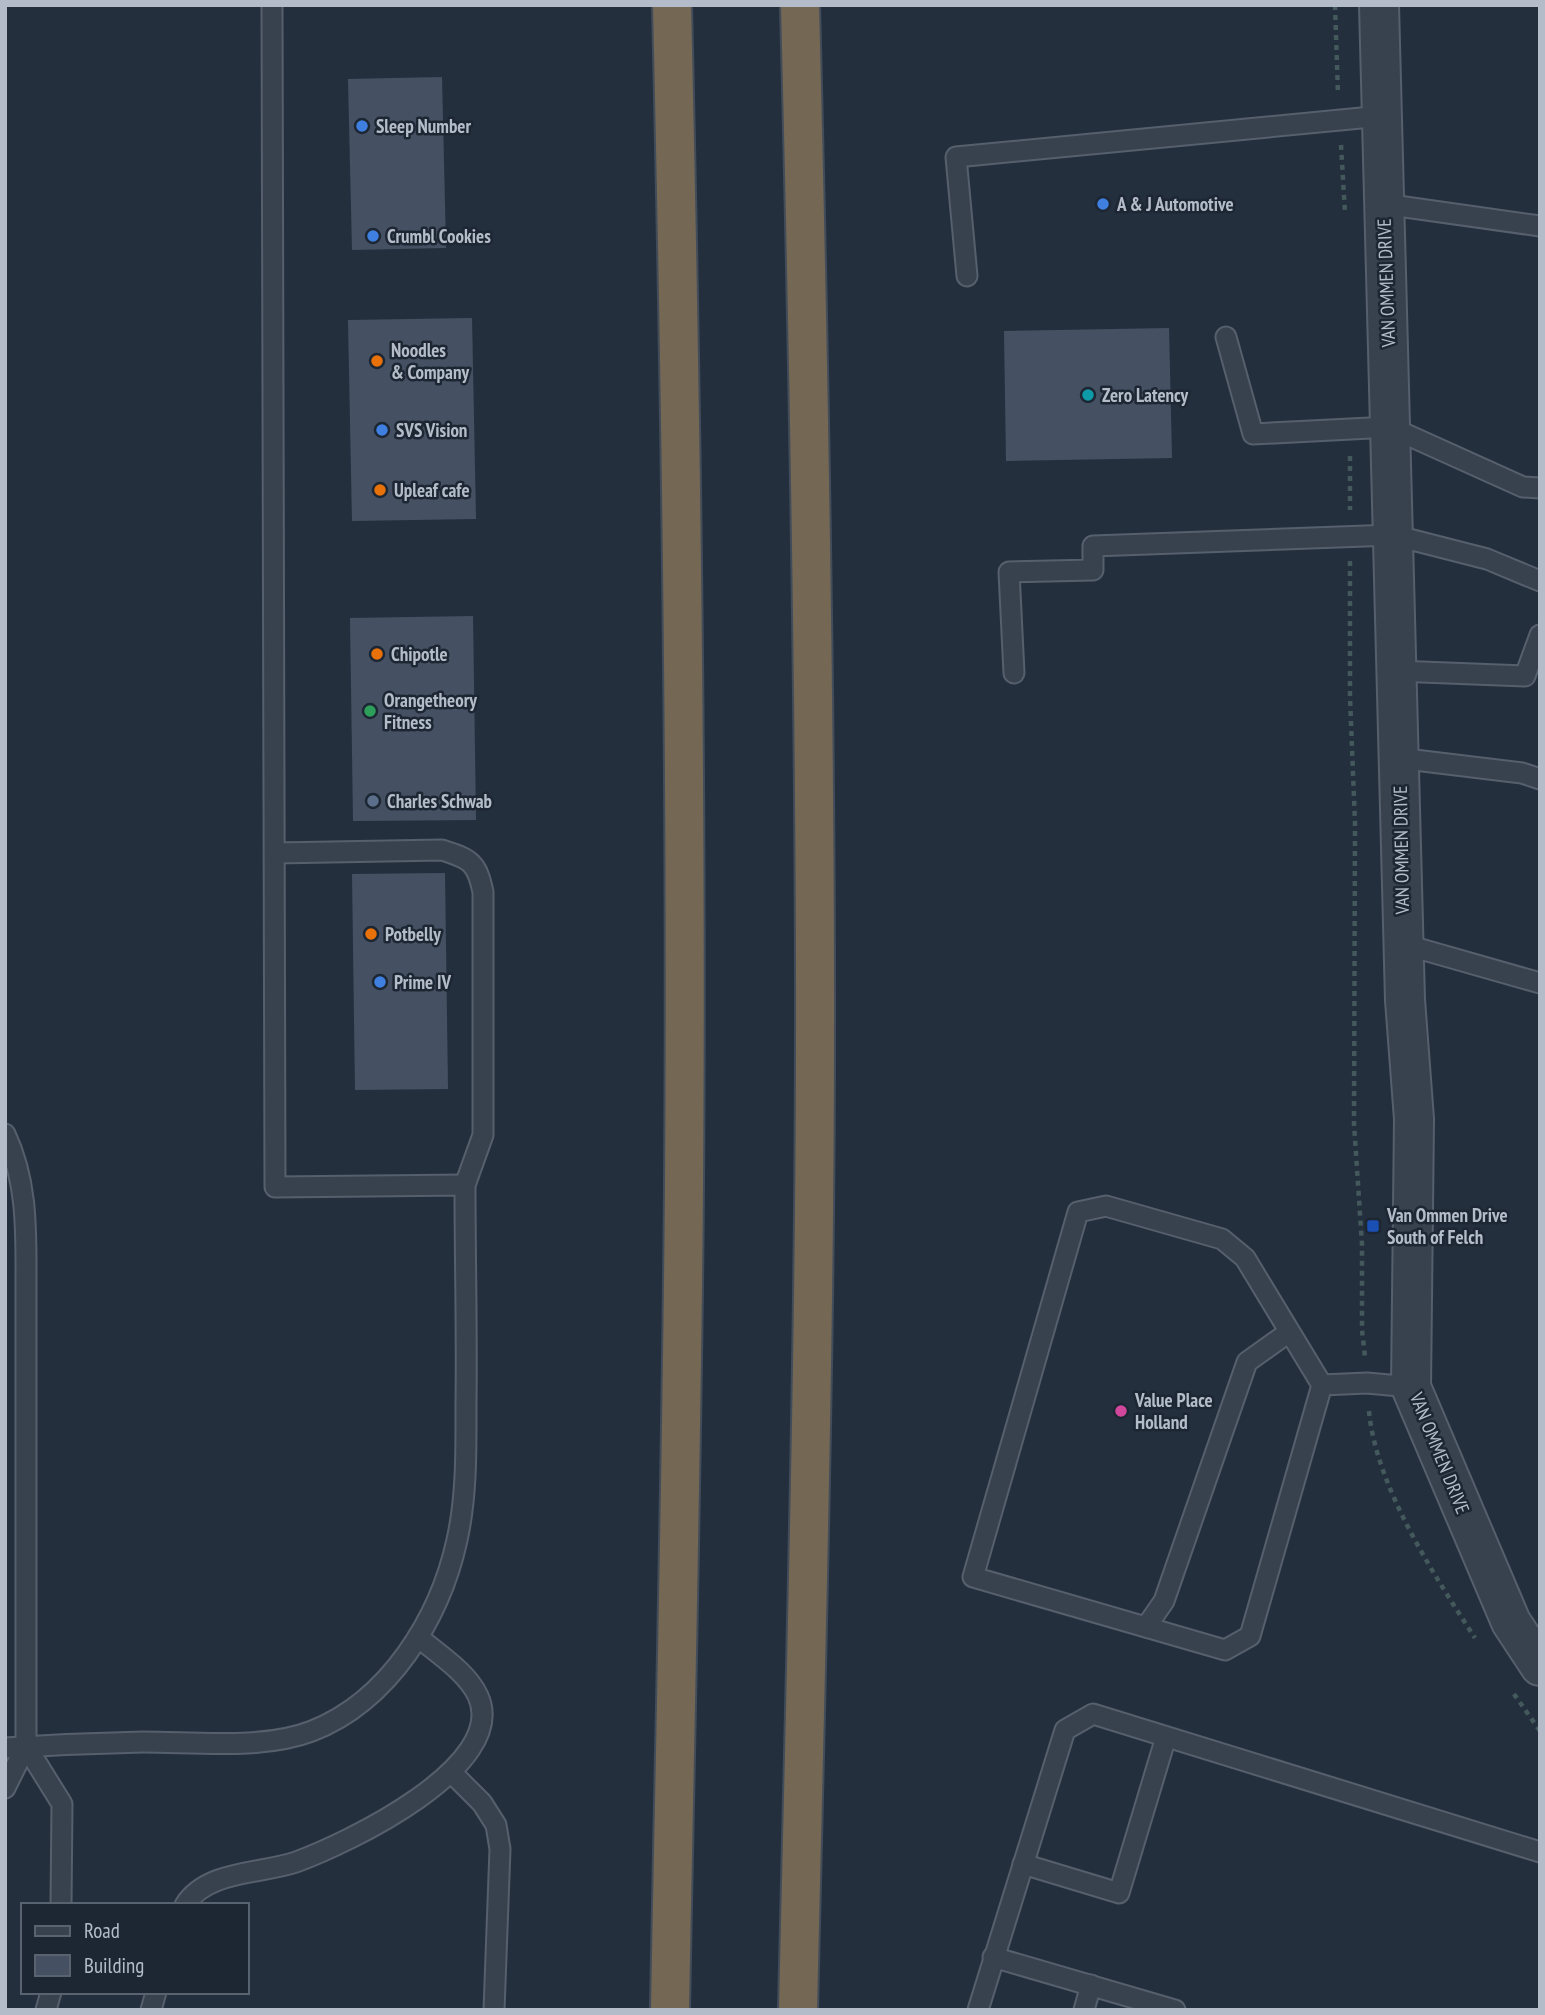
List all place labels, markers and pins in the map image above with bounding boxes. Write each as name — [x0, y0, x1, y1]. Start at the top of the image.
place label: Sleep Number — [376, 114, 471, 138]
marker: Sleep Number — [354, 118, 370, 134]
place label: A & J Automotive — [1116, 192, 1234, 216]
marker: A & J Automotive — [1095, 196, 1111, 212]
place label: Crumbl Cookies — [387, 224, 491, 248]
marker: Crumbl Cookies — [365, 228, 381, 244]
place label: Noodles & Company — [391, 338, 469, 384]
marker: Noodles & Company — [369, 353, 385, 369]
place label: Zero Latency — [1102, 383, 1188, 407]
marker: Zero Latency — [1080, 387, 1096, 403]
place label: SVS Vision — [396, 418, 467, 442]
marker: SVS Vision — [374, 422, 390, 438]
place label: Upleaf cafe — [394, 478, 470, 502]
marker: Upleaf cafe — [372, 482, 388, 498]
place label: Chipotle — [391, 642, 448, 666]
marker: Chipotle — [369, 646, 385, 662]
place label: Orangetheory Fitness — [384, 688, 477, 734]
marker: Orangetheory Fitness — [362, 703, 378, 719]
place label: Charles Schwab — [387, 789, 492, 813]
marker: Charles Schwab — [365, 793, 381, 809]
place label: Potbelly — [385, 922, 441, 946]
marker: Potbelly — [363, 926, 379, 942]
place label: Prime IV — [394, 970, 452, 994]
marker: Prime IV — [372, 974, 388, 990]
place label: Van Ommen Drive South of Felch — [1386, 1203, 1508, 1249]
marker: Van Ommen Drive South of Felch — [1365, 1218, 1381, 1234]
place label: Value Place Holland — [1134, 1388, 1213, 1434]
marker: Value Place Holland — [1113, 1403, 1129, 1419]

